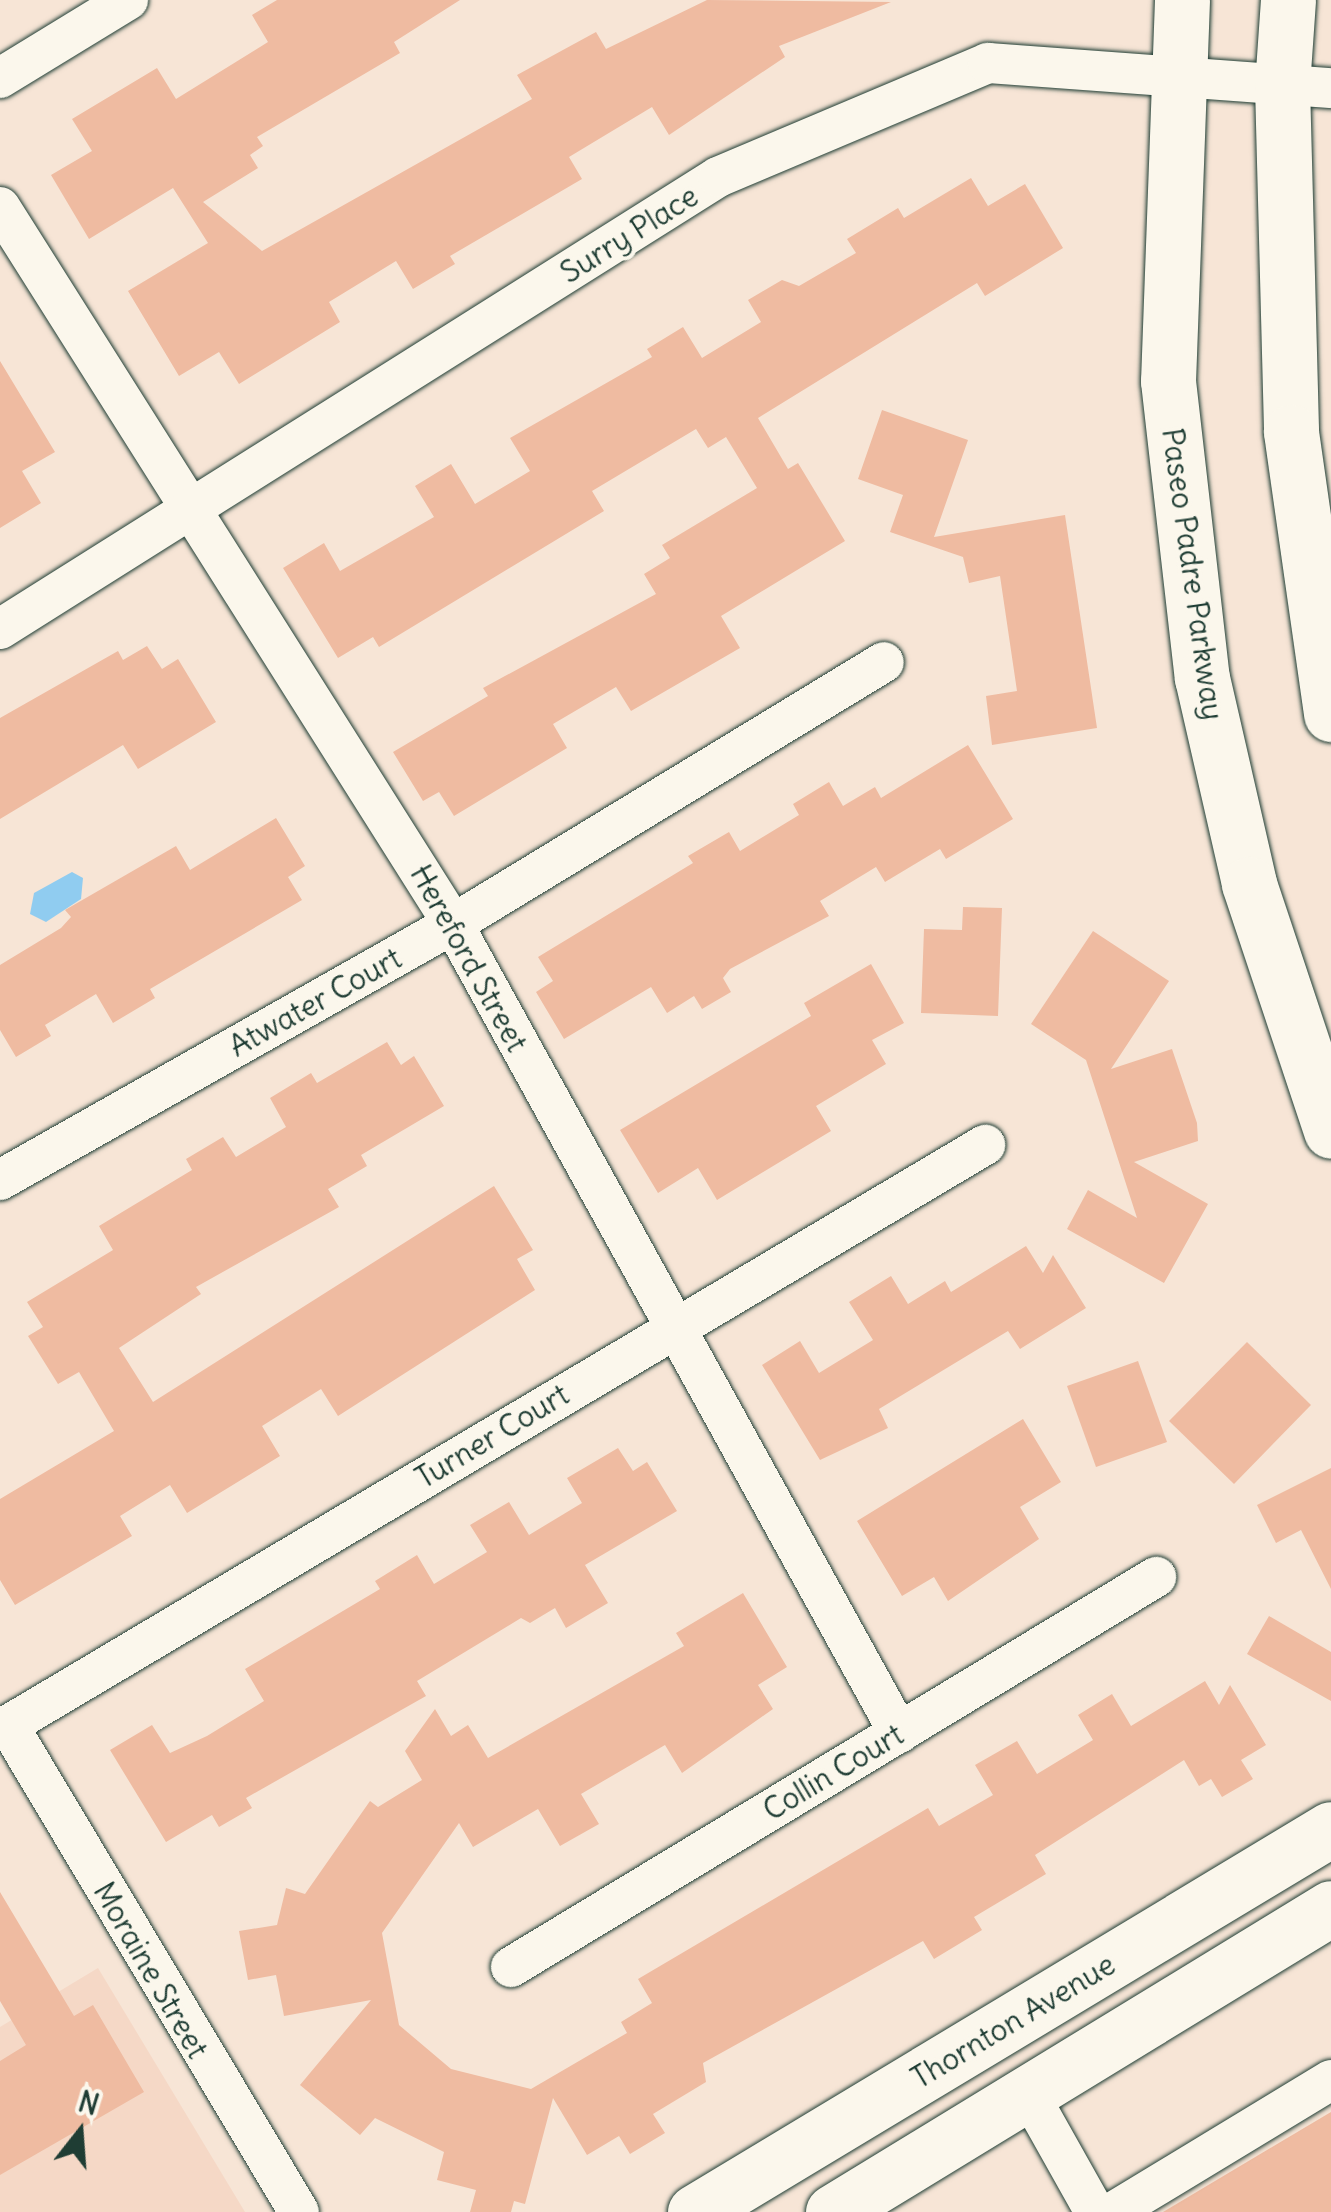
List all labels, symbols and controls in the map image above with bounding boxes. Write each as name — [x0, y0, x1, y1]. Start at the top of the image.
street label: Surry Place — [554, 178, 704, 290]
street label: Paseo Padre Parkway — [1155, 426, 1231, 722]
street label: Hereford Street — [403, 858, 535, 1058]
street label: Atwater Court — [223, 940, 407, 1064]
street label: Turner Court — [409, 1376, 575, 1496]
street label: Collin Court — [756, 1716, 910, 1828]
street label: Moraine Street — [86, 1875, 216, 2065]
street label: Thornton Avenue — [905, 1946, 1121, 2096]
north arrow — [30, 2082, 130, 2182]
text: N — [74, 2083, 103, 2123]

